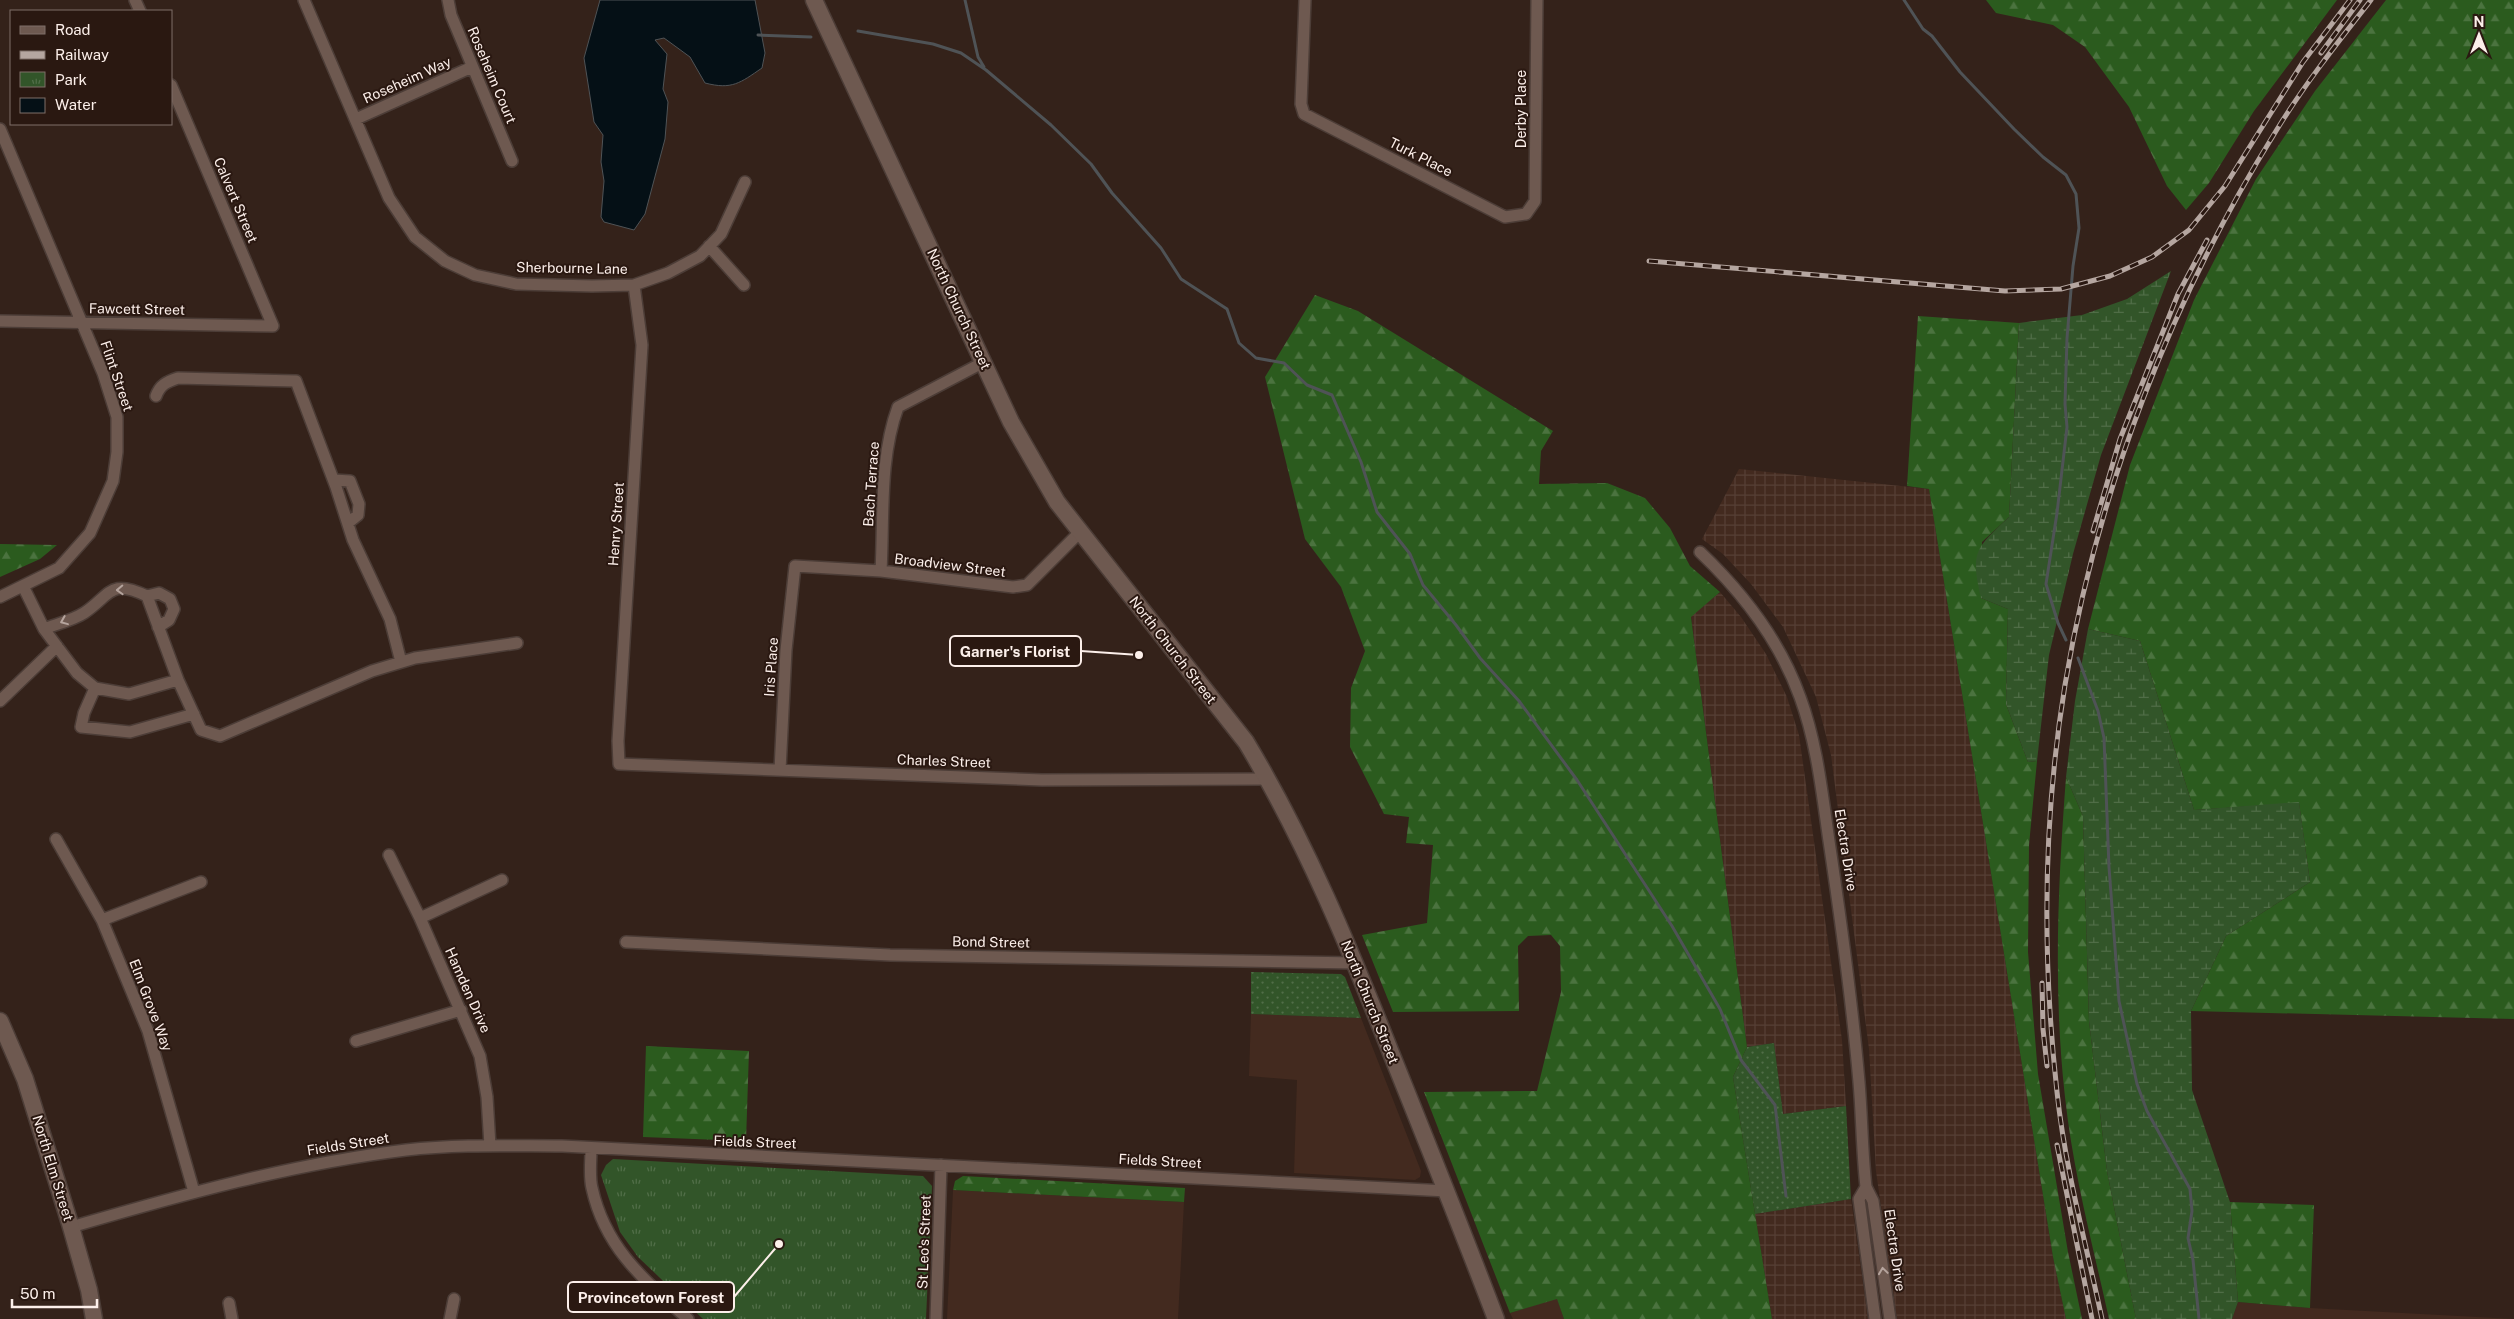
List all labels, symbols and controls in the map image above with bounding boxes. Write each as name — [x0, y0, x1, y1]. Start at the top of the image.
legend — [10, 10, 172, 125]
north arrow — [2454, 10, 2504, 60]
text: N — [2474, 14, 2484, 30]
text: Road — [55, 21, 91, 38]
street label: Roseheim Court — [464, 24, 520, 126]
text: Railway — [55, 46, 109, 63]
street label: Roseheim Way — [361, 53, 454, 107]
street label: Derby Place — [1513, 70, 1529, 148]
text: Park — [55, 71, 87, 88]
text: Water — [55, 96, 97, 113]
street label: Turk Place — [1387, 134, 1455, 180]
street label: Calvert Street — [211, 155, 261, 245]
street label: North Church Street — [924, 246, 994, 372]
street label: Sherbourne Lane — [516, 259, 628, 277]
street label: Fawcett Street — [89, 300, 185, 318]
street label: Flint Street — [97, 339, 137, 413]
street label: Bach Terrace — [860, 441, 882, 527]
street label: Henry Street — [605, 482, 627, 566]
street label: Broadview Street — [893, 550, 1007, 580]
one-way arrow — [115, 585, 123, 595]
street label: North Church Street — [1126, 593, 1220, 707]
one-way arrow — [60, 615, 69, 626]
callout: Garner's Florist — [950, 636, 1081, 666]
street label: Iris Place — [761, 637, 781, 697]
text: Garner's Florist — [960, 643, 1070, 660]
street label: Charles Street — [897, 751, 991, 771]
street label: Electra Drive — [1832, 808, 1860, 892]
street label: Bond Street — [952, 933, 1030, 951]
street label: North Church Street — [1338, 938, 1402, 1066]
street label: Hamden Drive — [442, 945, 494, 1035]
street label: Elm Grove Way — [126, 957, 176, 1054]
street label: North Elm Street — [29, 1113, 77, 1223]
street label: Fields Street — [306, 1130, 390, 1158]
street label: Fields Street — [713, 1133, 797, 1151]
street label: Fields Street — [1118, 1151, 1202, 1171]
street label: St Leo's Street — [914, 1195, 934, 1289]
street label: Electra Drive — [1881, 1208, 1909, 1292]
one-way arrow — [1878, 1266, 1888, 1275]
scale bar — [12, 1276, 98, 1308]
callout: Provincetown Forest — [568, 1282, 734, 1312]
text: 50 m — [20, 1285, 55, 1302]
text: Provincetown Forest — [578, 1289, 724, 1306]

